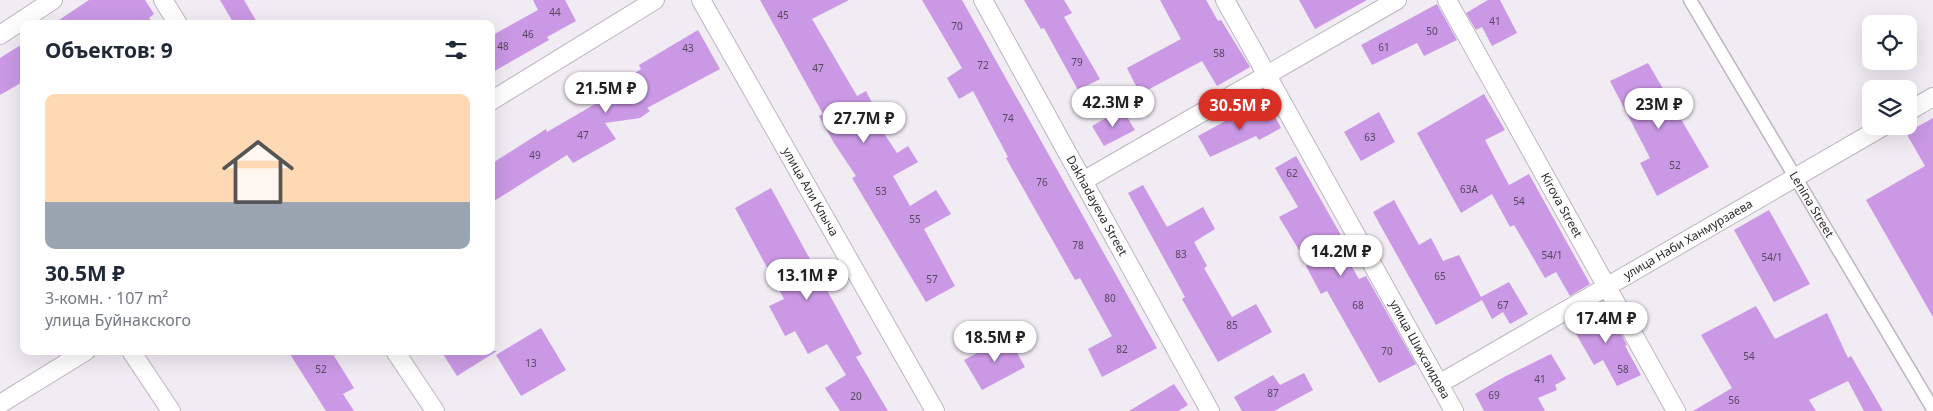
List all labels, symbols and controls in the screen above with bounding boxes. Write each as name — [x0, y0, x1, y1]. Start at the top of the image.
house number: 44 — [549, 5, 561, 19]
house number: 45 — [777, 8, 789, 22]
house number: 41 — [1489, 14, 1501, 28]
map controls — [1862, 15, 1917, 135]
button: locate — [1862, 15, 1917, 70]
house number: 70 — [951, 19, 963, 33]
house number: 50 — [1426, 24, 1438, 38]
house number: 46 — [522, 27, 534, 41]
text: Объектов: 9 — [45, 36, 173, 64]
icon: filters — [442, 36, 470, 64]
house number: 48 — [497, 39, 509, 53]
house number: 61 — [1378, 40, 1390, 54]
house number: 43 — [682, 41, 694, 55]
house number: 58 — [1213, 46, 1225, 60]
house number: 79 — [1071, 55, 1083, 69]
house number: 72 — [977, 58, 989, 72]
house number: 47 — [812, 61, 824, 75]
pin: 21.5M ₽ — [560, 72, 652, 114]
text: 21.5M ₽ — [576, 77, 636, 99]
button: layers — [1862, 80, 1917, 135]
pin: 42.3M ₽ — [1067, 86, 1159, 128]
pin: 30.5M ₽ — [1194, 88, 1286, 131]
pin: 23M ₽ — [1624, 88, 1694, 130]
text: 42.3M ₽ — [1083, 91, 1143, 113]
text: 23M ₽ — [1635, 93, 1683, 115]
text: 30.5M ₽ — [1210, 94, 1270, 116]
pin: 27.7M ₽ — [818, 102, 910, 144]
text: 27.7M ₽ — [834, 107, 894, 129]
house number: 74 — [1002, 111, 1014, 125]
icon: home — [213, 127, 303, 217]
house number: 47 — [577, 128, 589, 142]
house number: 63 — [1364, 130, 1376, 144]
street label: улица Али Клыча — [779, 144, 843, 239]
house number: 49 — [529, 148, 541, 162]
street label: Dakhadayeva Street — [1062, 152, 1132, 259]
house number: 52 — [1669, 158, 1681, 172]
house number: 62 — [1286, 166, 1298, 180]
street label: Lenina Street — [1786, 168, 1839, 241]
street label: Kirova Street — [1537, 170, 1587, 241]
house number: 76 — [1036, 175, 1048, 189]
house number: 63А — [1460, 182, 1479, 196]
house number: 53 — [875, 184, 887, 198]
house number: 54 — [1513, 194, 1525, 208]
street label: улица Наби Ханмурзаева — [1620, 195, 1756, 283]
house number: 55 — [909, 212, 921, 226]
pin: 14.2M ₽ — [1295, 234, 1387, 277]
house number: 78 — [1072, 238, 1084, 252]
text: 14.2M ₽ — [1311, 240, 1371, 262]
house number: 83 — [1175, 247, 1187, 261]
house number: 54/1 — [1542, 248, 1562, 262]
house number: 54/1 — [1762, 250, 1782, 264]
pin: 13.1M ₽ — [761, 258, 853, 301]
text: 30.5M ₽ — [45, 259, 125, 287]
text: 13.1M ₽ — [777, 264, 837, 286]
house number: 65 — [1434, 269, 1446, 283]
house number: 57 — [926, 272, 938, 286]
text: 3-комн. · 107 m² — [45, 287, 168, 309]
house number: 80 — [1104, 291, 1116, 305]
street label: улица Шихсаидова — [1386, 297, 1455, 402]
house number: 68 — [1352, 298, 1364, 312]
house number: 67 — [1497, 298, 1509, 312]
pin: 17.4M ₽ — [1560, 302, 1652, 344]
text: 17.4M ₽ — [1576, 307, 1636, 329]
text: улица Буйнакского — [45, 309, 191, 331]
house number: 85 — [1226, 318, 1238, 332]
pin: 18.5M ₽ — [949, 320, 1041, 363]
text: 18.5M ₽ — [965, 326, 1025, 348]
house number: 82 — [1116, 342, 1128, 356]
house number: 70 — [1381, 344, 1393, 358]
house number: 54 — [1743, 349, 1755, 363]
house number: 13 — [525, 356, 537, 370]
house number: 52 — [315, 362, 327, 376]
house number: 58 — [1617, 362, 1629, 376]
house number: 41 — [1534, 372, 1546, 386]
house number: 87 — [1267, 386, 1279, 400]
house number: 69 — [1488, 388, 1500, 402]
house number: 20 — [850, 389, 862, 403]
house number: 56 — [1728, 393, 1740, 407]

